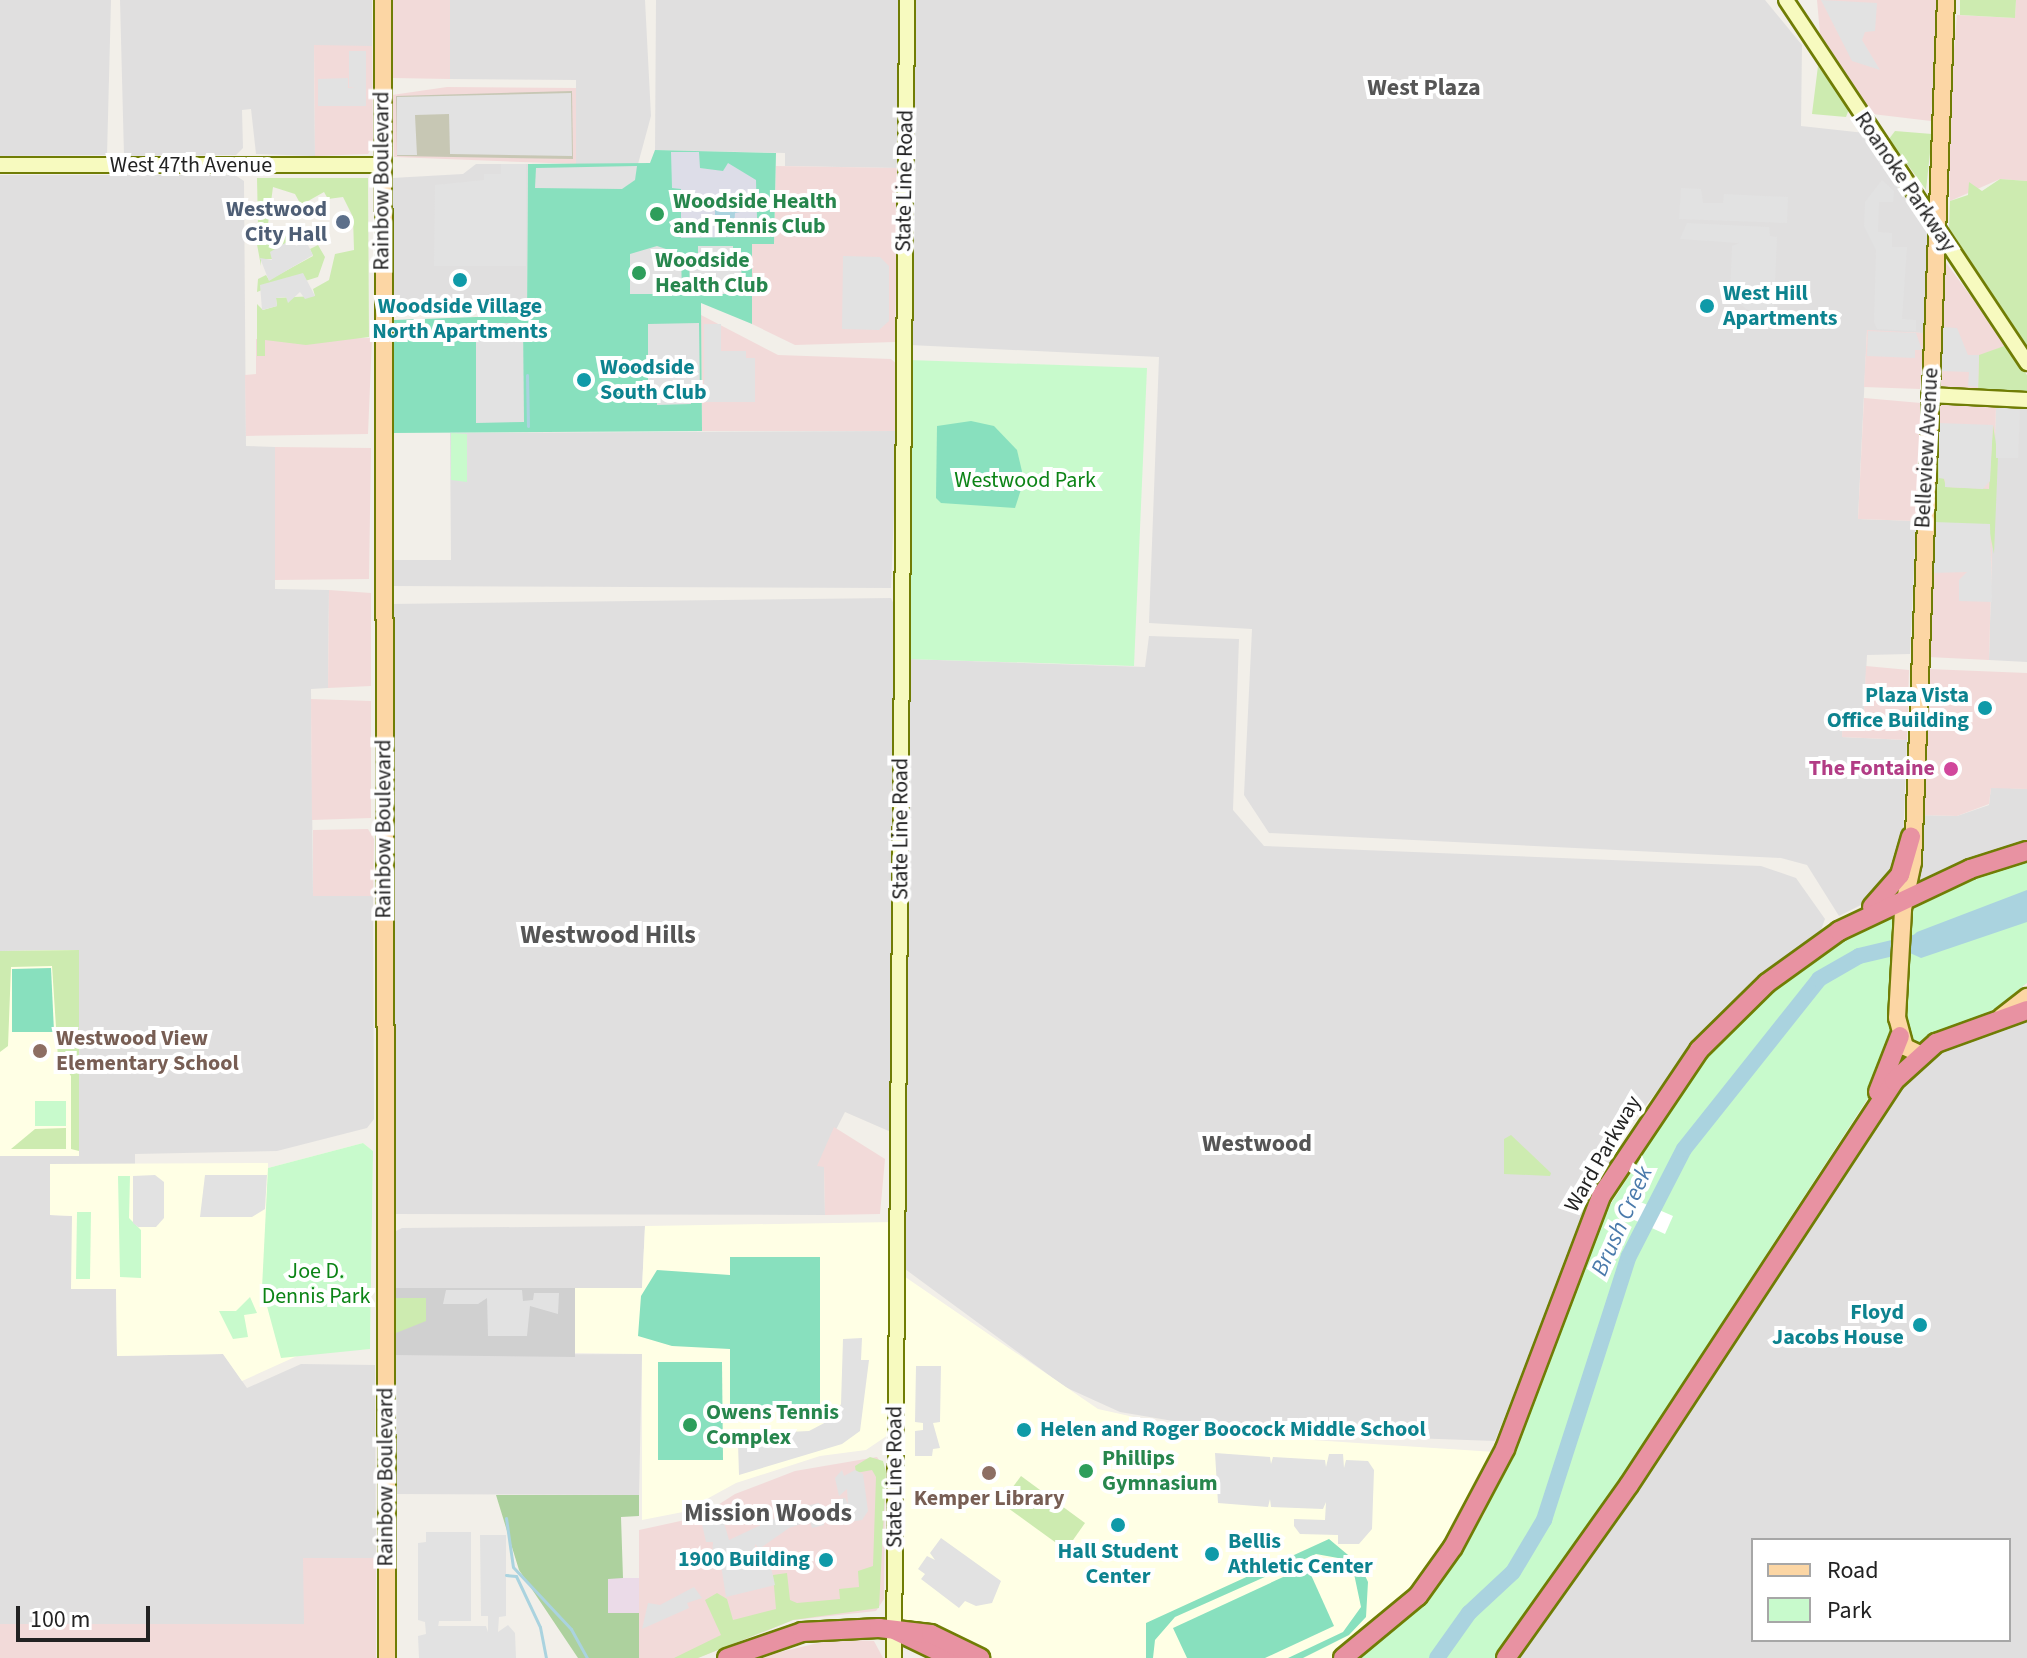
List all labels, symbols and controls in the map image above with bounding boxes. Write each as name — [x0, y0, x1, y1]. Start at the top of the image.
district label: West Plaza — [1367, 74, 1481, 102]
street label: Rainbow Boulevard — [369, 91, 395, 271]
street label: Roanoke Parkway — [1849, 107, 1961, 257]
street label: State Line Road — [891, 110, 919, 252]
street label: West 47th Avenue — [110, 153, 272, 179]
place label: Woodside Health and Tennis Club — [673, 188, 837, 240]
place label: Westwood City Hall — [226, 196, 327, 248]
marker: Woodside Health and Tennis Club — [648, 205, 666, 223]
marker: Westwood City Hall — [334, 213, 352, 231]
place label: Woodside Health Club — [655, 247, 768, 298]
marker: Woodside Health Club — [630, 264, 648, 282]
marker: Woodside Village North Apartments — [451, 271, 469, 289]
place label: West Hill Apartments — [1723, 280, 1838, 332]
place label: Woodside Village North Apartments — [372, 293, 548, 344]
marker: West Hill Apartments — [1698, 297, 1716, 315]
place label: Woodside South Club — [600, 354, 707, 406]
street label: Belleview Avenue — [1910, 367, 1944, 529]
marker: Woodside South Club — [575, 371, 593, 389]
park label: Westwood Park — [954, 468, 1096, 494]
place label: Plaza Vista Office Building — [1827, 682, 1969, 734]
marker: Plaza Vista Office Building — [1976, 699, 1994, 717]
street label: Rainbow Boulevard — [371, 739, 397, 919]
place label: The Fontaine — [1809, 756, 1935, 782]
street label: State Line Road — [888, 758, 914, 900]
marker: The Fontaine — [1942, 760, 1960, 778]
district label: Westwood Hills — [520, 919, 696, 951]
place label: Westwood View Elementary School — [56, 1025, 239, 1076]
marker: Westwood View Elementary School — [31, 1042, 49, 1060]
street label: Ward Parkway — [1559, 1091, 1647, 1217]
district label: Westwood — [1202, 1130, 1312, 1158]
water label: Brush Creek — [1585, 1162, 1659, 1280]
park label: Joe D. Dennis Park — [262, 1258, 370, 1310]
place label: Floyd Jacobs House — [1772, 1299, 1904, 1350]
marker: Floyd Jacobs House — [1911, 1316, 1929, 1334]
street label: Rainbow Boulevard — [373, 1387, 399, 1567]
place label: Owens Tennis Complex — [706, 1399, 839, 1450]
street label: State Line Road — [882, 1406, 908, 1548]
marker: Owens Tennis Complex — [681, 1416, 699, 1434]
place label: Helen and Roger Boocock Middle School — [1040, 1417, 1426, 1443]
marker: Helen and Roger Boocock Middle School — [1015, 1421, 1033, 1439]
place label: Phillips Gymnasium — [1102, 1445, 1218, 1496]
marker: Phillips Gymnasium — [1077, 1462, 1095, 1480]
marker: Kemper Library — [980, 1464, 998, 1482]
place label: Kemper Library — [914, 1486, 1064, 1512]
district label: Mission Woods — [684, 1497, 852, 1529]
marker: Hall Student Center — [1109, 1516, 1127, 1534]
place label: Bellis Athletic Center — [1228, 1528, 1373, 1580]
place label: Hall Student Center — [1058, 1538, 1178, 1590]
legend — [1751, 1538, 2011, 1642]
marker: Bellis Athletic Center — [1203, 1545, 1221, 1563]
place label: 1900 Building — [678, 1547, 810, 1573]
marker: 1900 Building — [817, 1551, 835, 1569]
text: Road — [1827, 1553, 1879, 1588]
scale bar — [20, 1590, 154, 1640]
text: Park — [1827, 1593, 1872, 1628]
text: 100 m — [30, 1602, 90, 1637]

